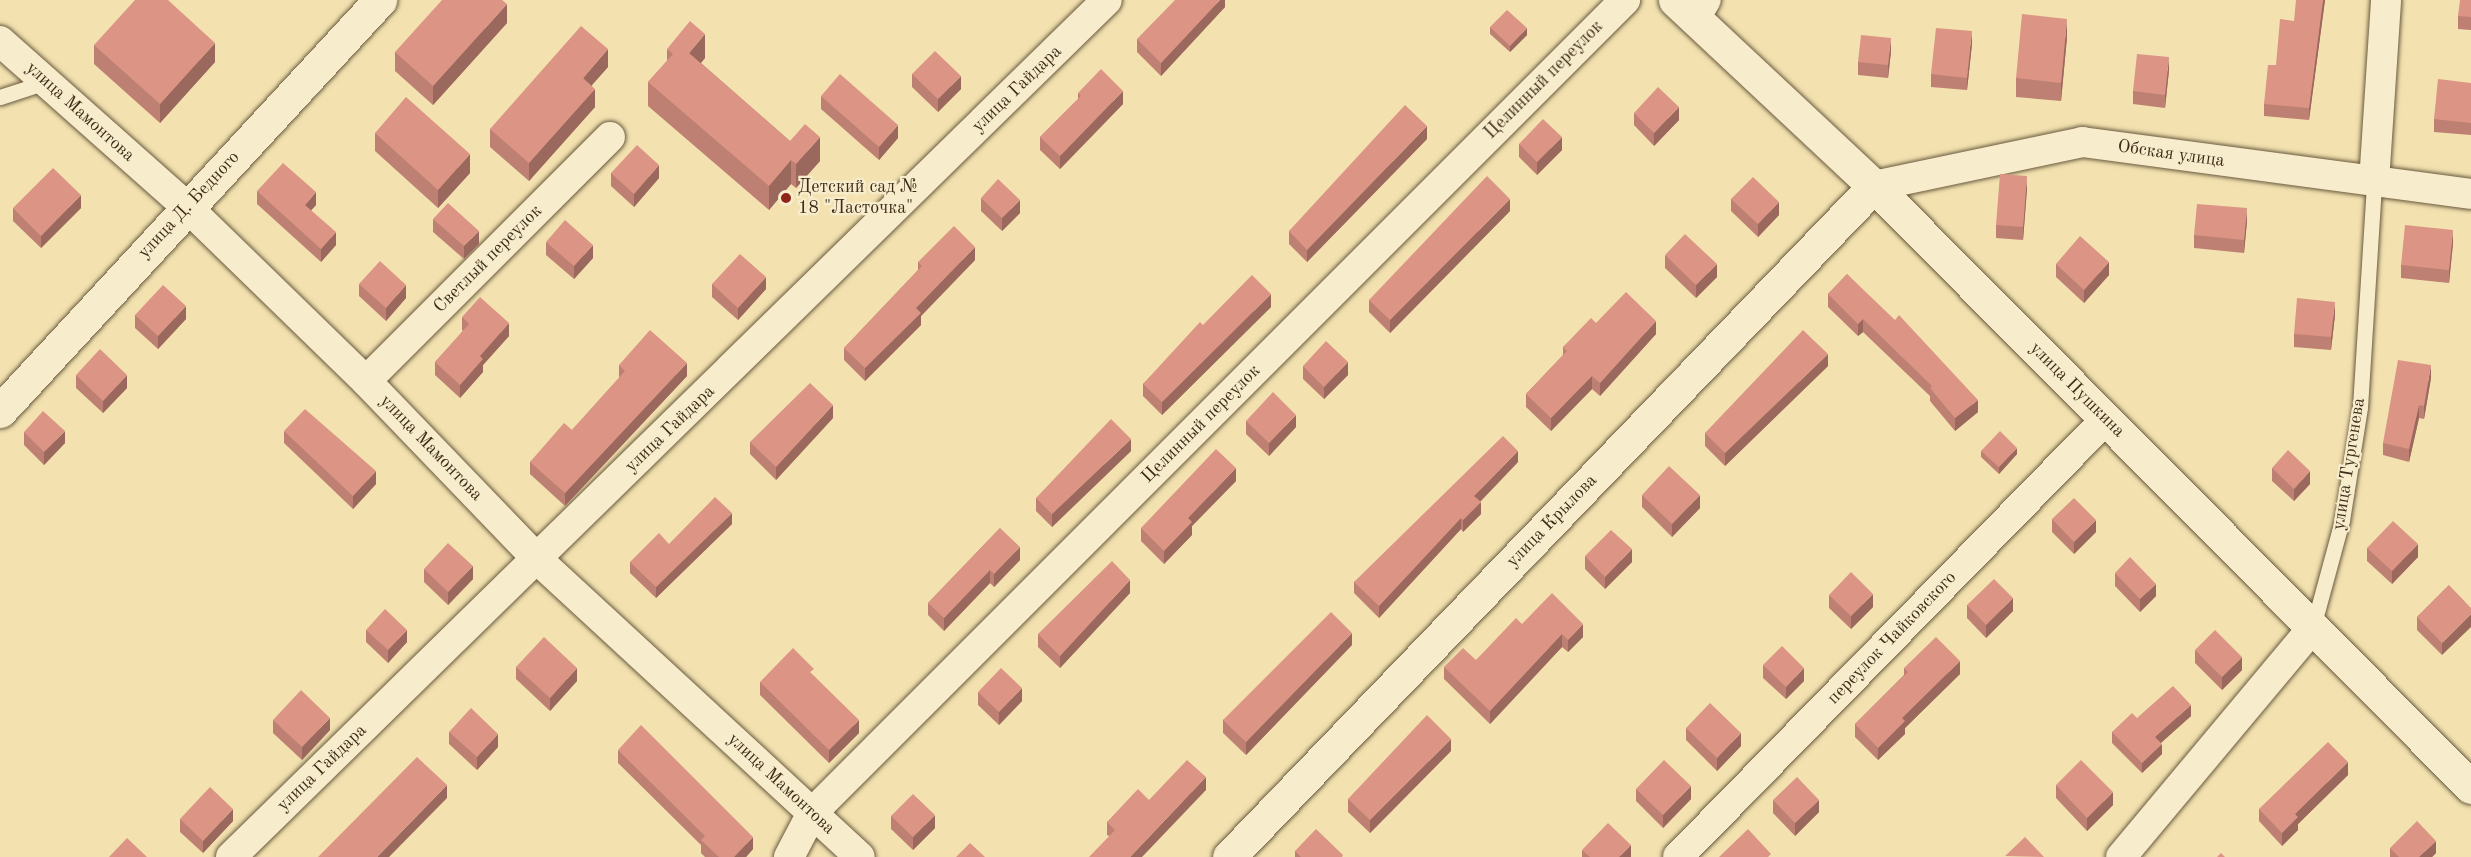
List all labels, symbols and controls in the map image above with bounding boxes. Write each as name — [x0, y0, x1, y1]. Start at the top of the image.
street label: Целинный переулок — [1480, 16, 1608, 144]
street label: улица Гайдара — [968, 41, 1066, 137]
street label: улица Мамонтова — [21, 57, 139, 167]
street label: Обская улица — [2116, 136, 2226, 172]
street label: улица Д. Бедного — [134, 147, 244, 263]
place label: Детский сад № 18 "Ласточка" — [798, 177, 919, 219]
marker: Детский сад № 18 "Ласточка" — [779, 191, 793, 205]
street label: Светлый переулок — [429, 200, 547, 318]
street label: улица Пушкина — [2025, 338, 2129, 442]
street label: Целинный переулок — [1137, 360, 1265, 488]
street label: улица Гайдара — [621, 381, 719, 477]
street label: улица Мамонтова — [375, 390, 487, 506]
street label: улица Тургенева — [2328, 396, 2370, 532]
street label: улица Крылова — [1502, 470, 1602, 572]
street label: переулок Чайковского — [1823, 567, 1961, 709]
street label: улица Гайдара — [273, 720, 371, 816]
street label: улица Мамонтова — [723, 729, 839, 839]

